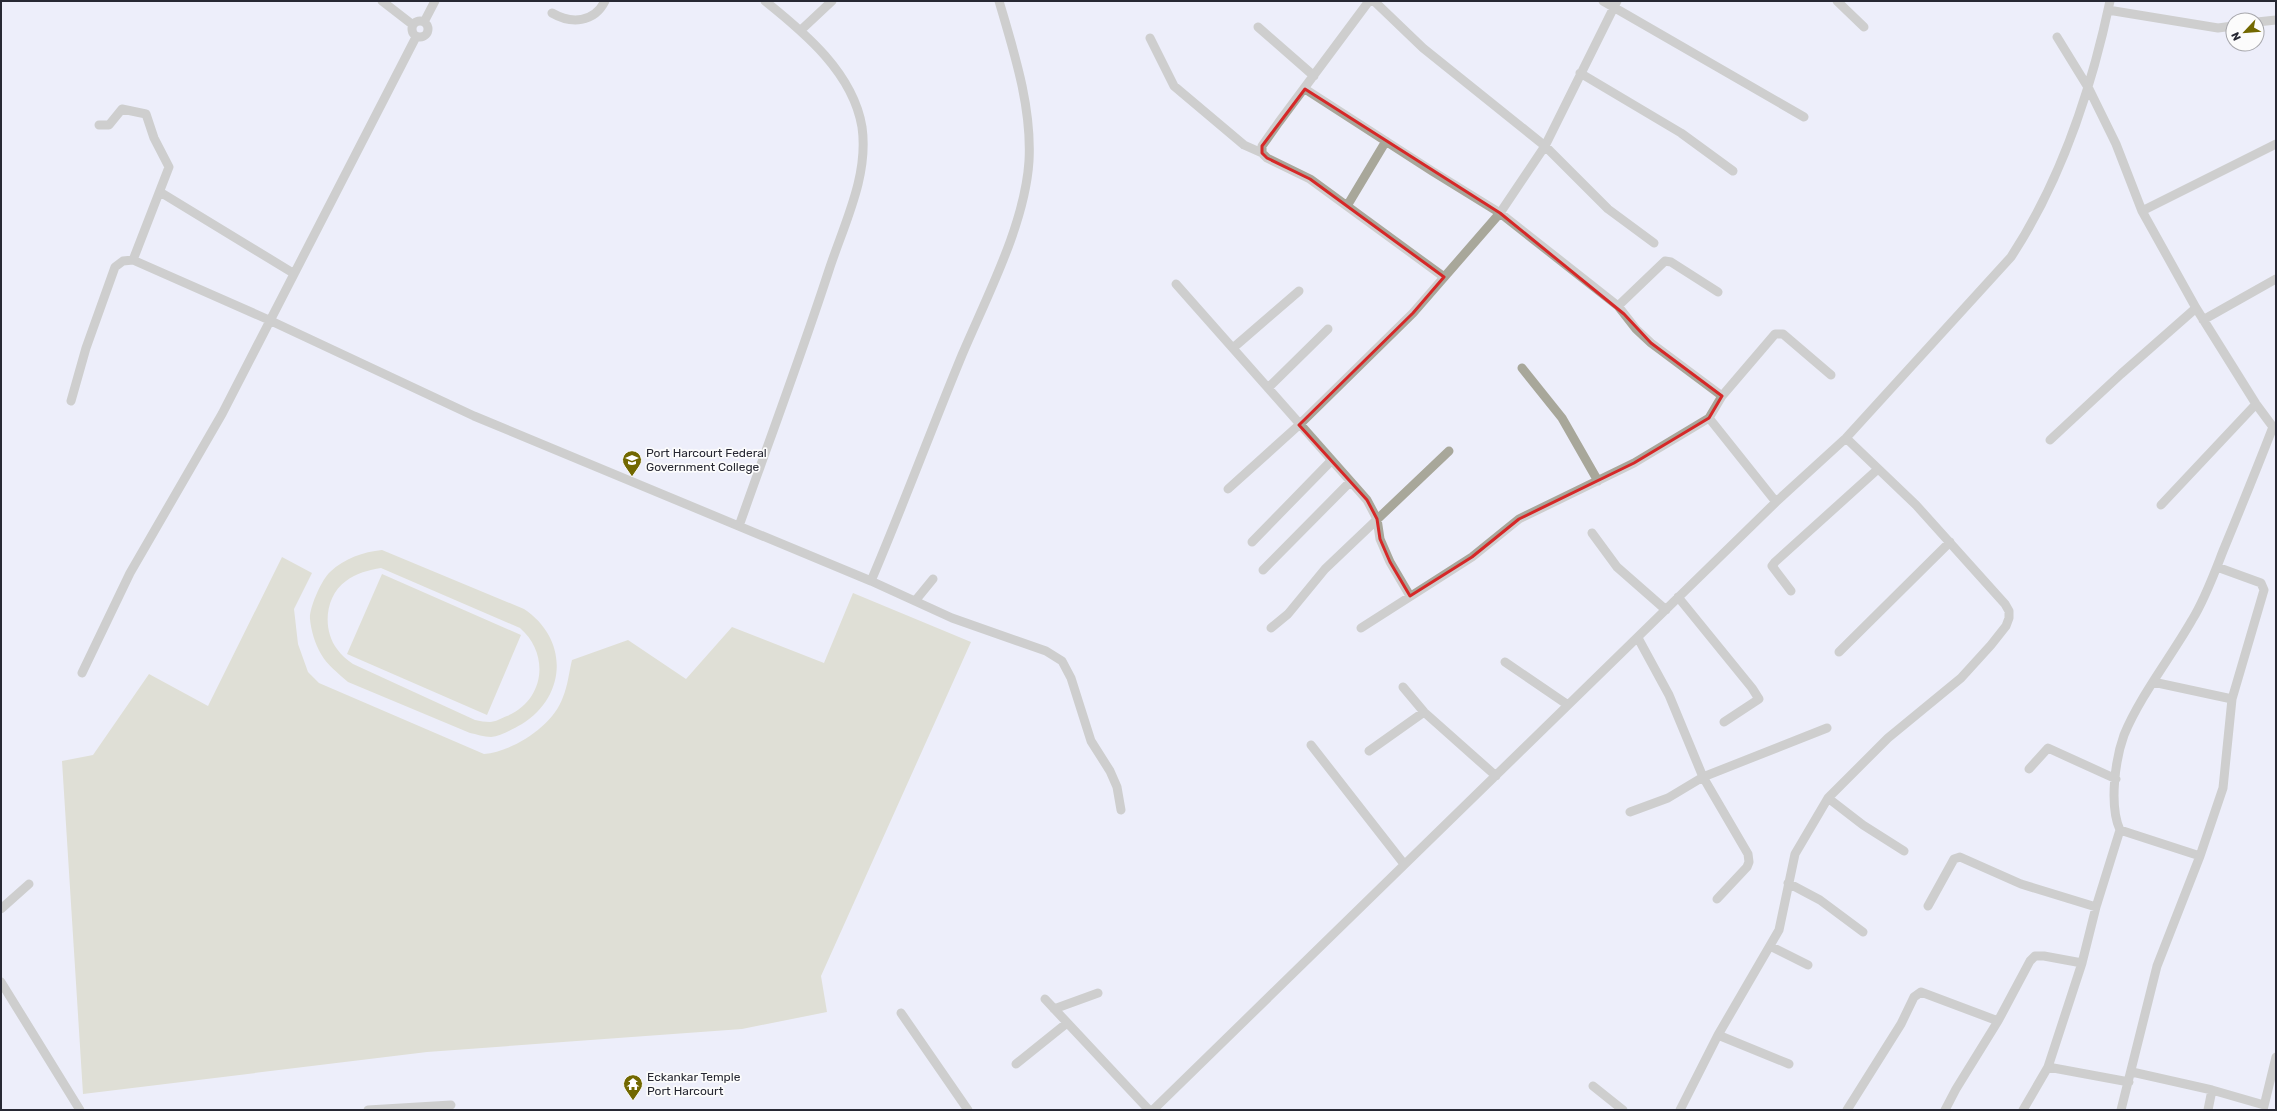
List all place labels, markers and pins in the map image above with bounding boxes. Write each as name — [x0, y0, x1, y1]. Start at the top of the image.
place label: Port Harcourt Federal Government College — [646, 446, 767, 474]
school or university icon: Port Harcourt Federal Government College — [621, 449, 643, 477]
place label: Eckankar Temple Port Harcourt — [647, 1070, 741, 1098]
temple icon: Eckankar Temple Port Harcourt — [622, 1073, 644, 1101]

